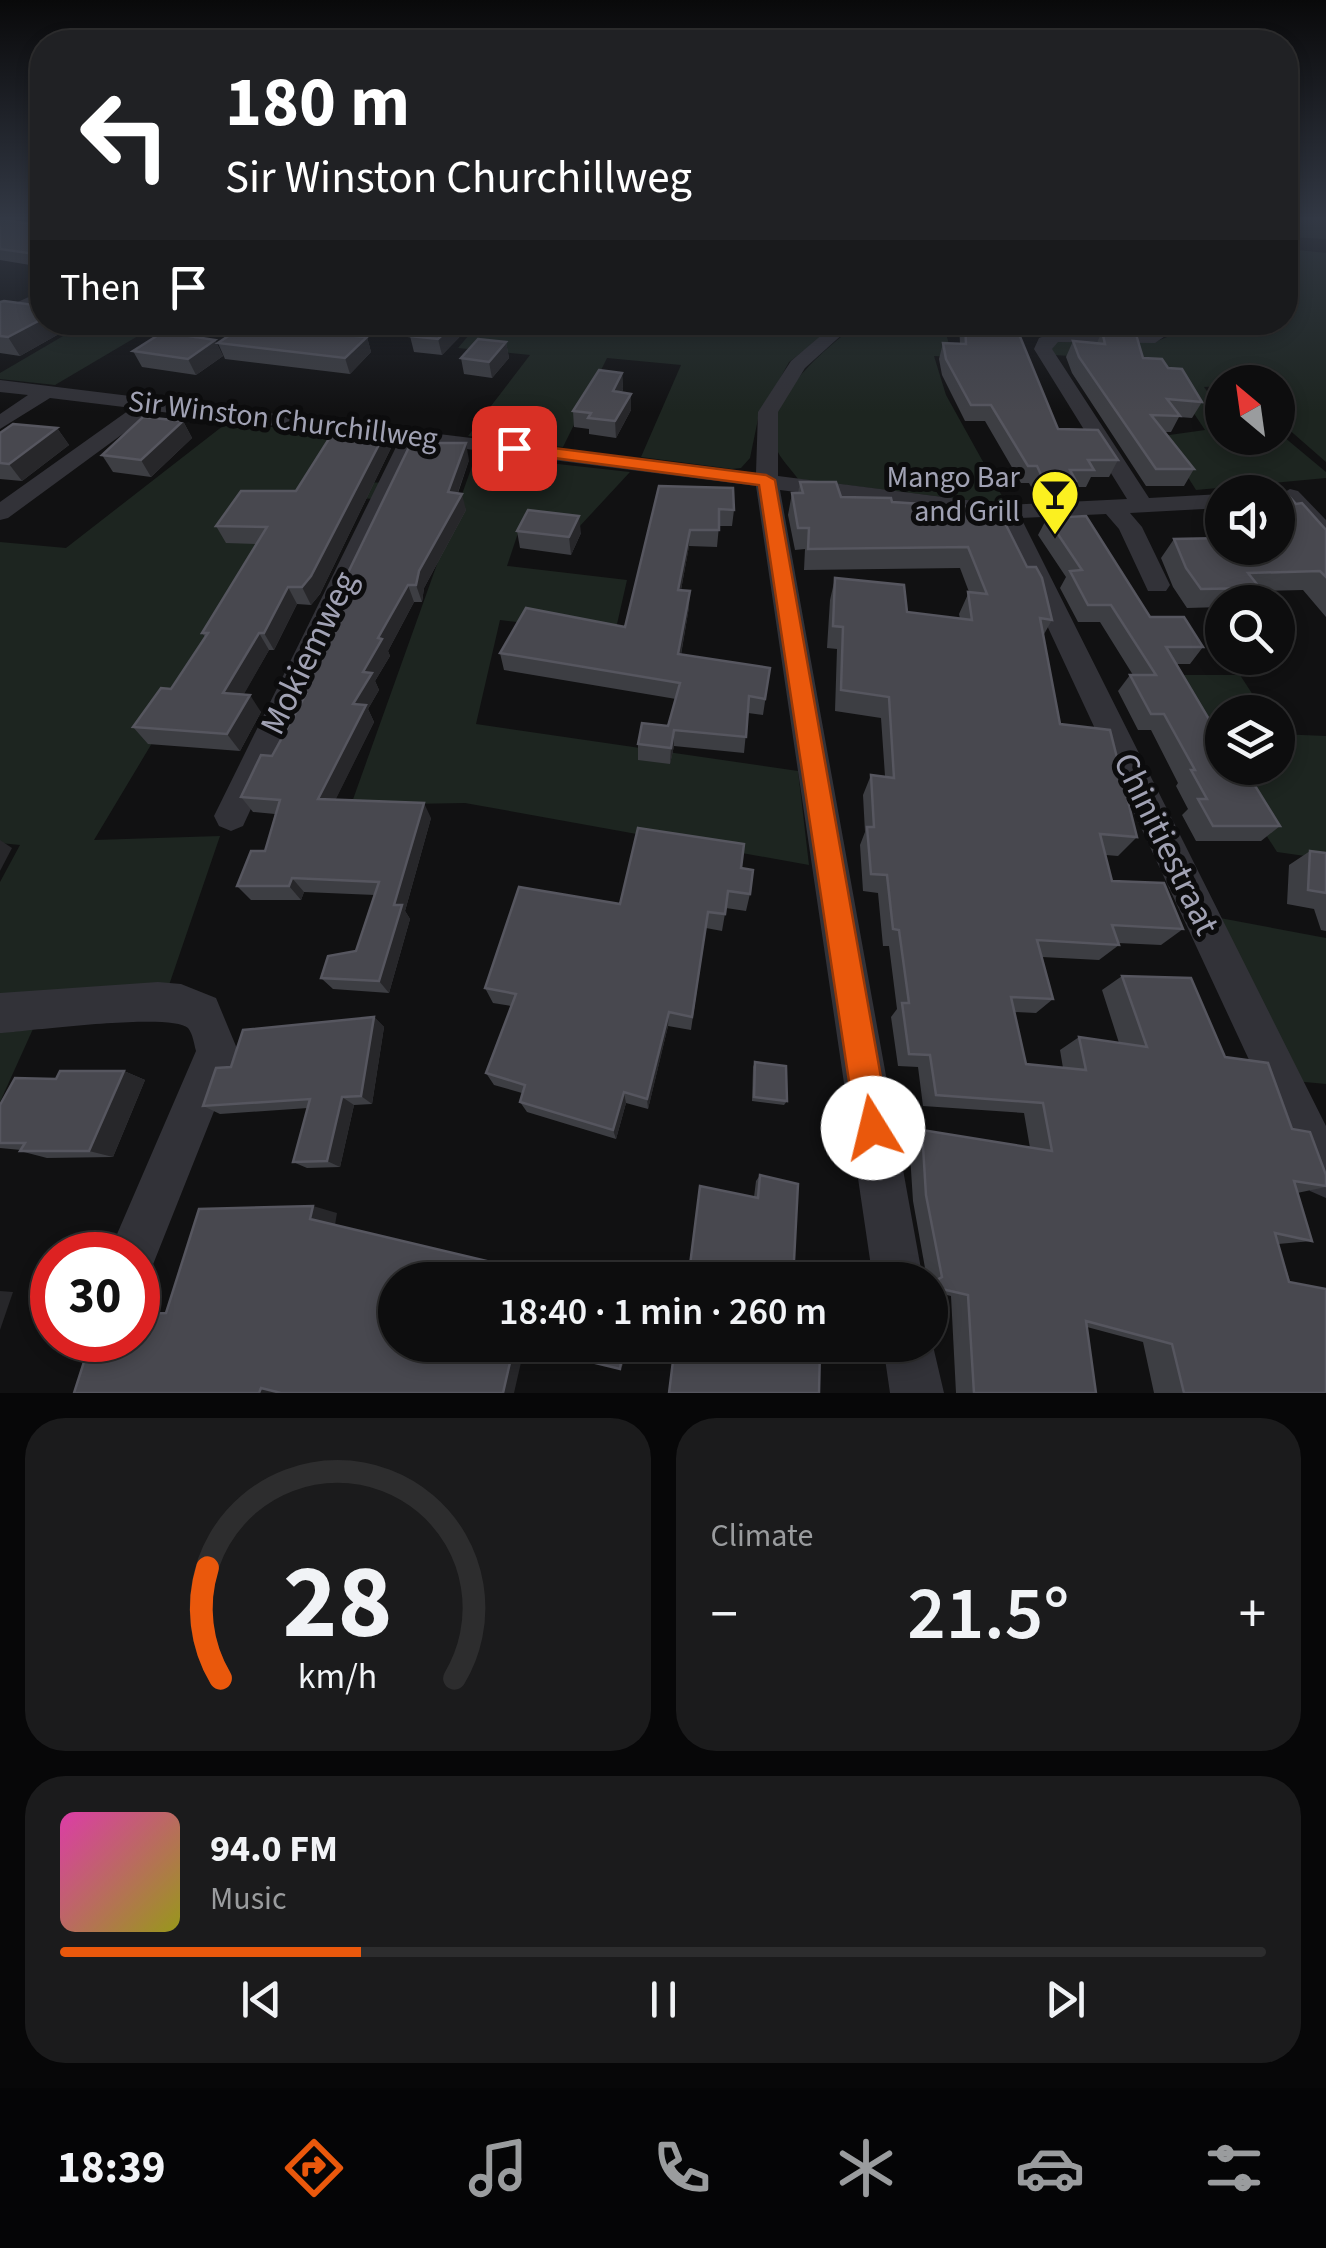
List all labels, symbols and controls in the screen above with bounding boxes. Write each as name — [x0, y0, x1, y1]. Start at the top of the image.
text: 180 m — [225, 53, 410, 153]
icon: left — [60, 70, 190, 200]
text: Sir Winston Churchillweg — [225, 146, 692, 210]
icon: arrive — [161, 260, 216, 315]
text: Then — [60, 261, 141, 315]
north arrow — [1205, 365, 1295, 455]
map controls — [1205, 365, 1295, 785]
street label: Sir Winston Churchillweg — [126, 380, 440, 460]
pin — [472, 406, 557, 491]
icon: arrive — [487, 421, 542, 476]
place label: Mango Bar and Grill — [887, 456, 1021, 533]
bar icon: Mango Bar and Grill — [1029, 468, 1081, 536]
button: sound — [1205, 475, 1295, 565]
street label: Mokiemweg — [248, 562, 370, 743]
button: search — [1205, 585, 1295, 675]
button: layers — [1205, 695, 1295, 785]
street label: Chinitiestraat — [1100, 745, 1232, 944]
position arrow — [821, 1076, 925, 1180]
speed limit sign: 30 — [30, 1232, 160, 1362]
text: 18:40 · 1 min · 260 m — [499, 1285, 827, 1339]
text: Climate — [711, 1513, 813, 1559]
text: 28 — [283, 1530, 393, 1678]
text: 21.5° — [907, 1561, 1069, 1668]
text: − — [711, 1576, 738, 1654]
text: + — [1239, 1576, 1266, 1654]
text: km/h — [298, 1651, 377, 1702]
text: 94.0 FM — [210, 1822, 338, 1876]
text: Music — [210, 1876, 287, 1922]
icon: previous — [234, 1972, 289, 2027]
icon: pause — [636, 1972, 691, 2027]
icon: next — [1038, 1972, 1093, 2027]
icon: directions — [279, 2133, 349, 2203]
icon: music — [463, 2133, 533, 2203]
icon: phone — [647, 2133, 717, 2203]
icon: climate — [831, 2133, 901, 2203]
icon: car — [1015, 2133, 1085, 2203]
icon: filters — [1199, 2133, 1269, 2203]
text: 18:39 — [57, 2136, 166, 2200]

